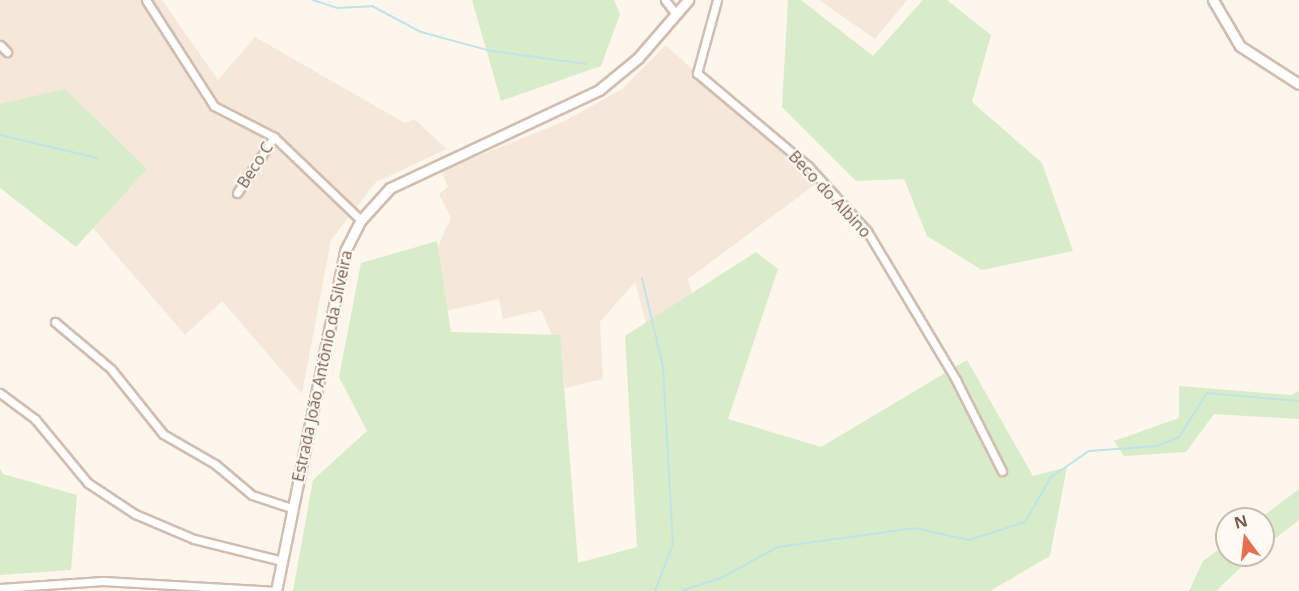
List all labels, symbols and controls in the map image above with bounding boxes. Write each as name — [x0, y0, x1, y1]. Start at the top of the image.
street label: Beco C — [233, 138, 277, 192]
street label: Beco do Albino — [785, 147, 875, 241]
street label: Estrada João Antônio da Silveira — [288, 249, 356, 483]
north arrow — [1215, 507, 1275, 567]
text: N — [1232, 509, 1250, 534]

